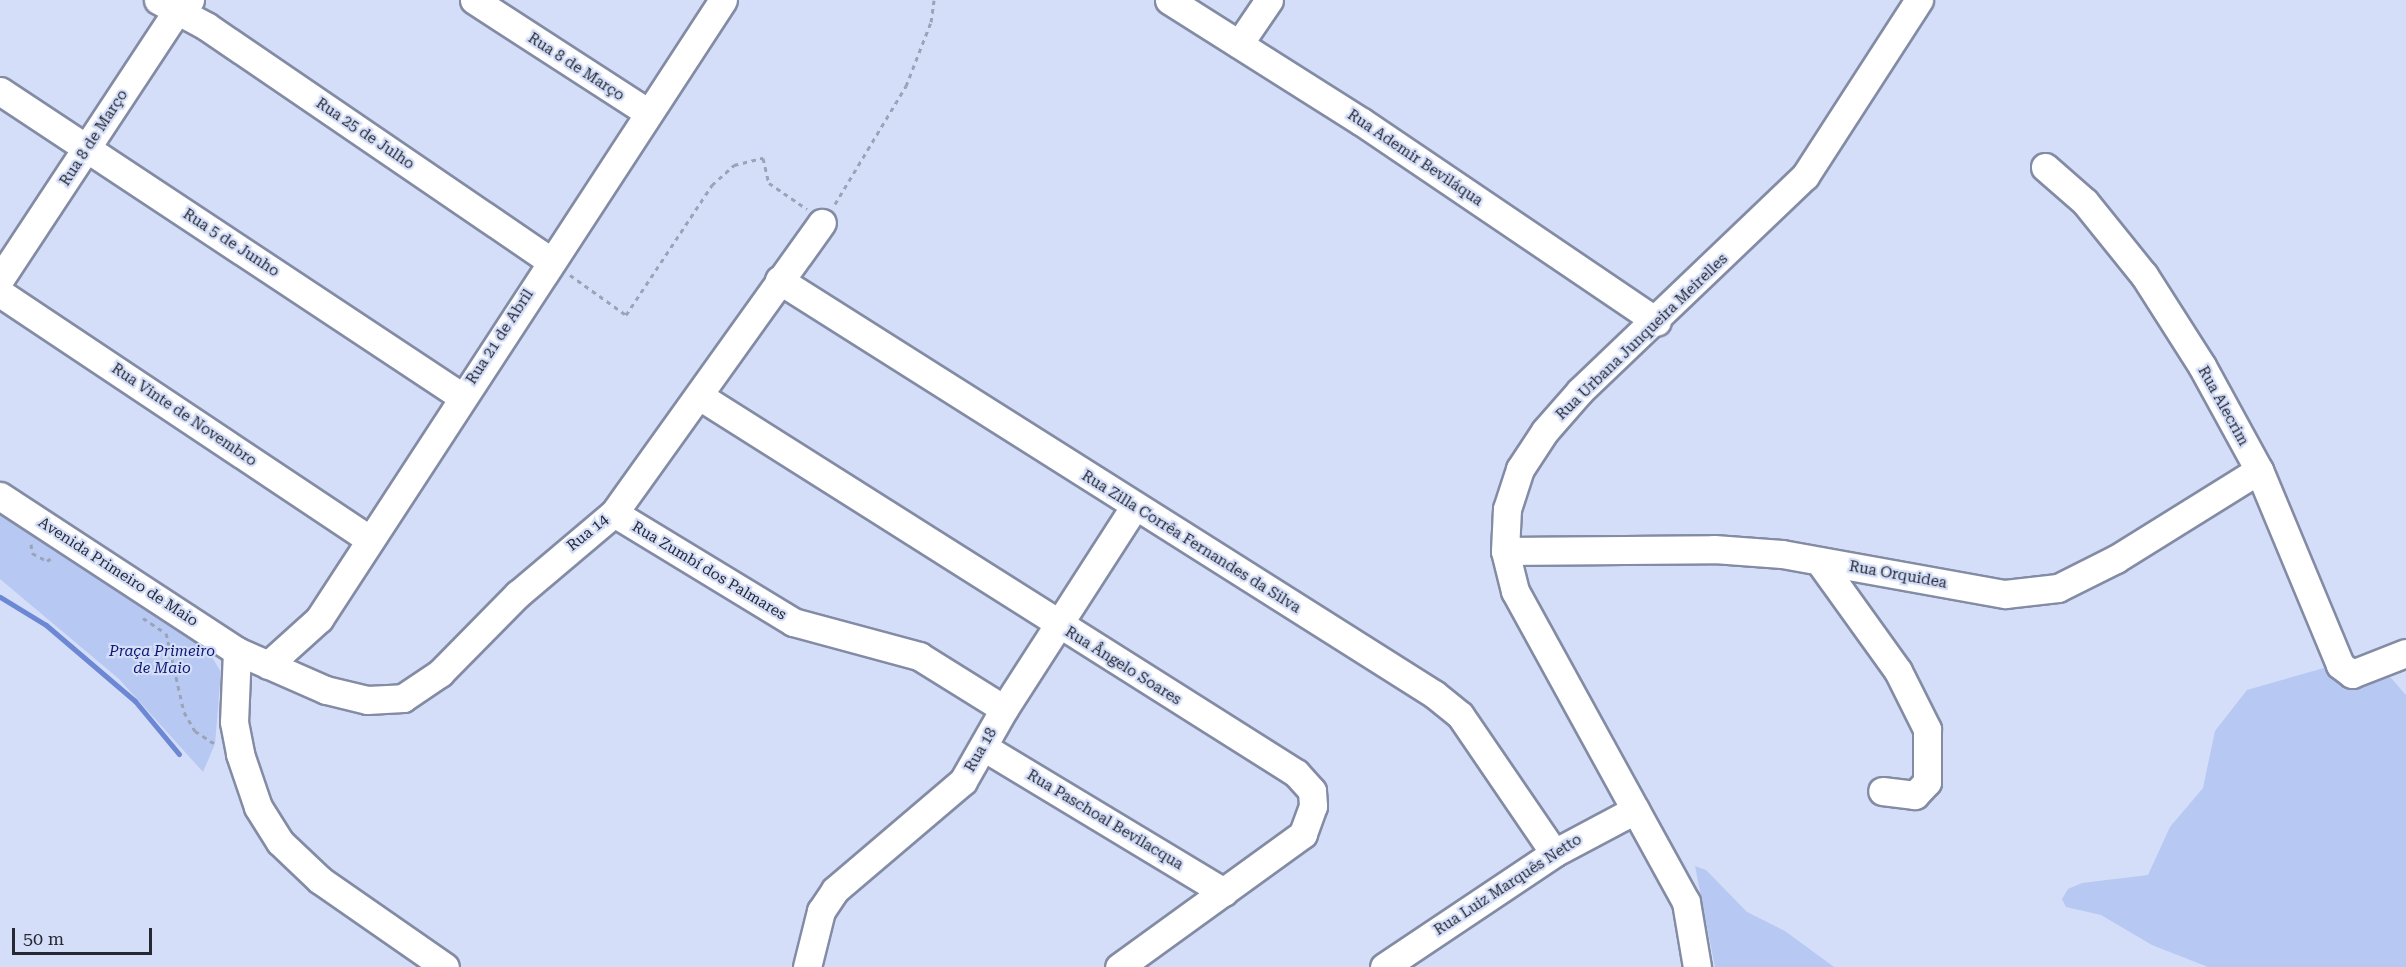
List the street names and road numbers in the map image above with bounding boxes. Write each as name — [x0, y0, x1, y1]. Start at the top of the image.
street label: Rua 8 de Março — [524, 29, 628, 105]
street label: Rua 8 de Março — [56, 86, 132, 190]
street label: Rua 25 de Julho — [312, 94, 418, 174]
street label: Rua Ademir Beviláqua — [1344, 106, 1486, 210]
street label: Rua 5 de Junho — [179, 205, 283, 281]
street label: Rua Urbana Junqueira Meirelles — [1552, 250, 1732, 424]
street label: Rua 21 de Abril — [463, 286, 537, 388]
street label: Rua Vinte de Novembro — [108, 360, 260, 470]
street label: Rua Alecrim — [2194, 363, 2252, 449]
street label: Rua Zilla Corrêa Fernandes da Silva — [1078, 467, 1304, 617]
street label: Rua 14 — [564, 511, 612, 555]
street label: Avenida Primeiro de Maio — [35, 514, 201, 630]
street label: Rua Zumbí dos Palmares — [629, 518, 789, 624]
street label: Rua Orquidea — [1848, 558, 1948, 592]
street label: Rua Ângelo Soares — [1062, 623, 1184, 709]
street label: Rua 18 — [961, 725, 1001, 775]
street label: Rua Paschoal Bevilacqua — [1024, 766, 1186, 874]
street label: Rua Luiz Marquês Netto — [1431, 830, 1585, 940]

